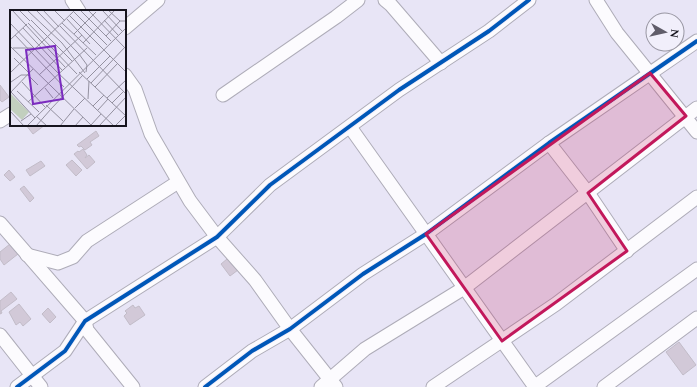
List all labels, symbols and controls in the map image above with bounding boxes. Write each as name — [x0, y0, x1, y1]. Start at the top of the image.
inset map — [10, 10, 126, 126]
north arrow — [645, 12, 685, 52]
text: N — [665, 28, 683, 39]

